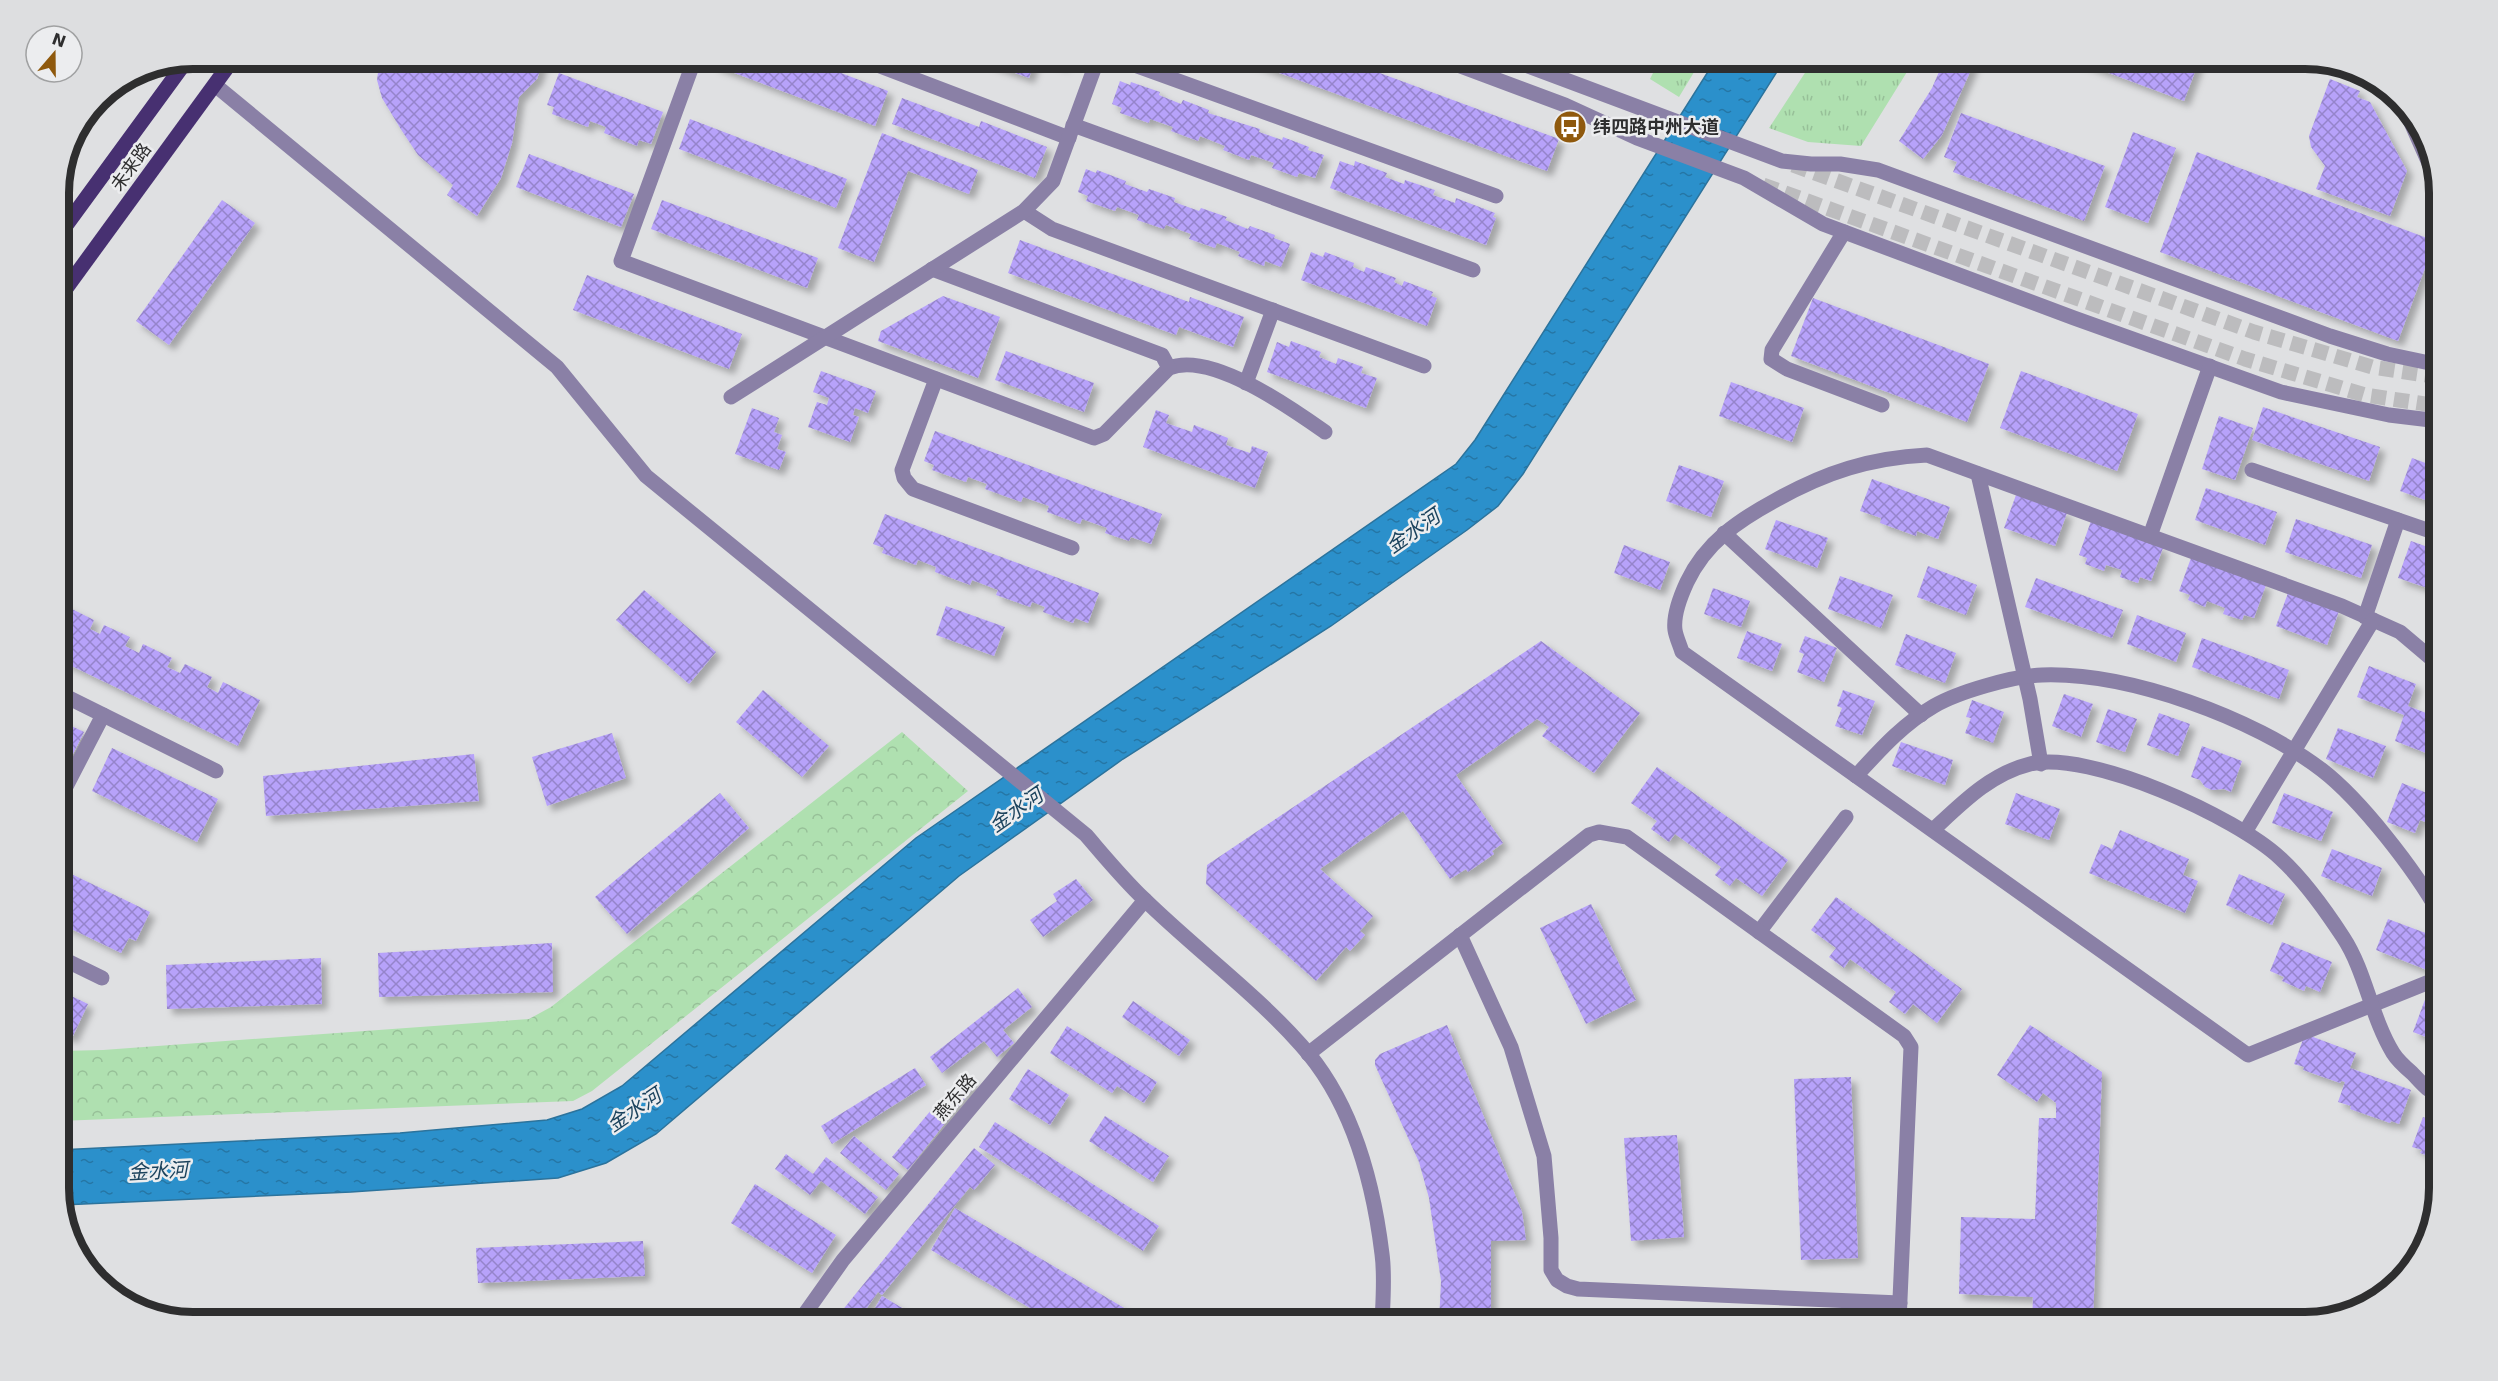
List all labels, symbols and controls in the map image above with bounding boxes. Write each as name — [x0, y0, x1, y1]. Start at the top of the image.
north arrow — [24, 24, 84, 84]
text: N — [49, 29, 69, 52]
bus stop icon: 纬四路中州大道 — [1552, 109, 1588, 145]
place label: 纬四路中州大道 — [1593, 116, 1719, 137]
street label: 未来路 — [106, 139, 155, 195]
water label: 金水河 — [1382, 502, 1448, 558]
water label: 金水河 — [985, 781, 1051, 837]
street label: 燕东路 — [929, 1069, 980, 1124]
water label: 金水河 — [602, 1081, 669, 1137]
water label: 金水河 — [127, 1157, 193, 1185]

